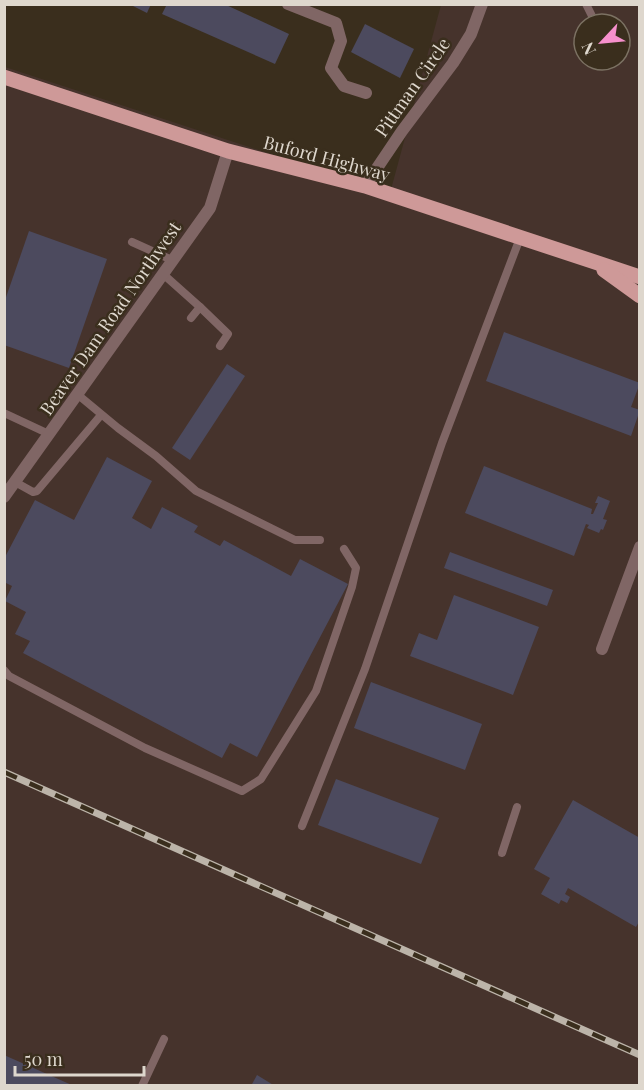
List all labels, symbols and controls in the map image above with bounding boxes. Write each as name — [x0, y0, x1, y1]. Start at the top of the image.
north arrow — [572, 12, 632, 72]
street label: Pittman Circle — [369, 33, 455, 141]
text: N — [576, 39, 600, 59]
street label: Buford Highway — [261, 130, 393, 186]
street label: Beaver Dam Road Northwest — [34, 216, 186, 420]
scale bar — [15, 1039, 144, 1077]
text: 50 m — [24, 1047, 63, 1071]

